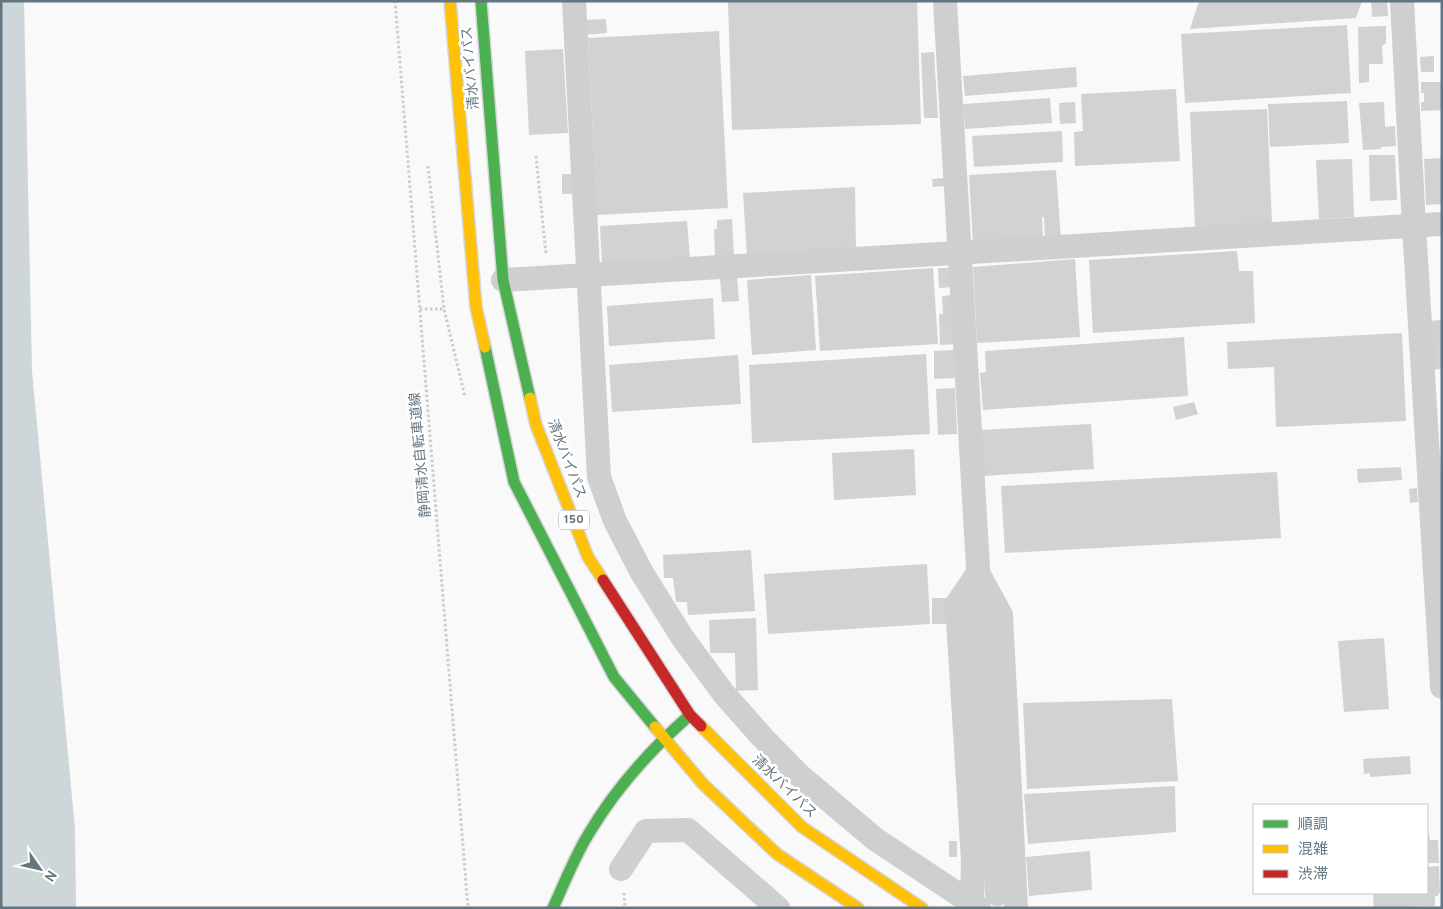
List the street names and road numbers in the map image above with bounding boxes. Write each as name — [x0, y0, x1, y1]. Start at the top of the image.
street label: 清水バイパス — [459, 26, 483, 110]
street label: 静岡清水自転車道線 — [406, 391, 435, 519]
street label: 清水バイパス — [543, 417, 589, 501]
road number: 150 — [559, 510, 589, 530]
street label: 清水バイパス — [748, 752, 820, 822]

